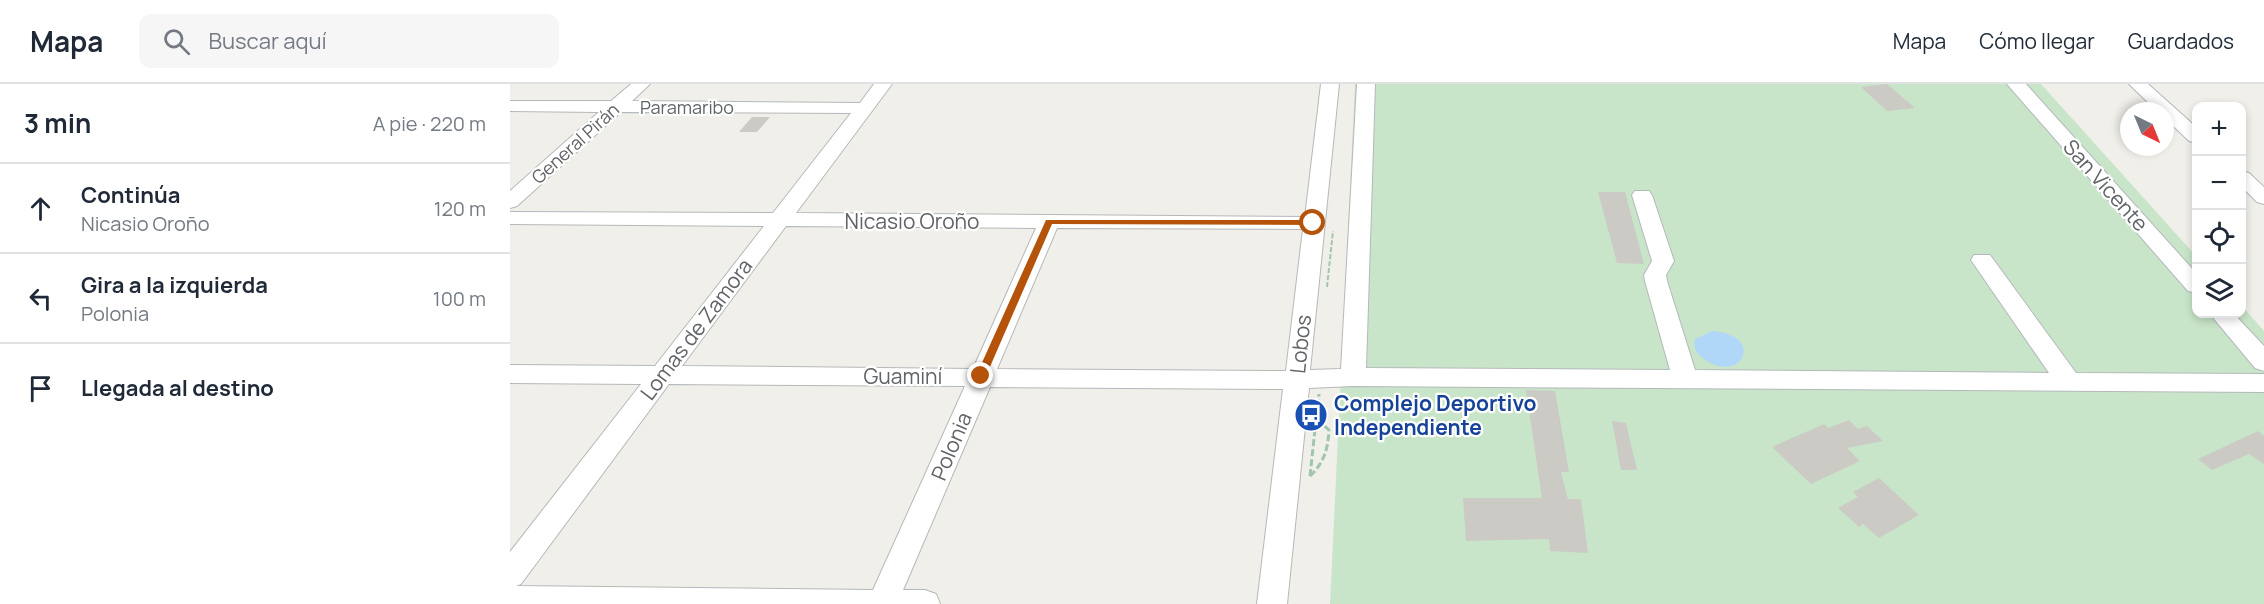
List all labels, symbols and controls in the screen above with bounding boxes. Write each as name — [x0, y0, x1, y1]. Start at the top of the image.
search box — [139, 14, 559, 68]
text: Mapa — [30, 22, 103, 60]
icon: search — [160, 25, 193, 58]
text: Buscar aquí — [208, 26, 327, 56]
text: Mapa — [1893, 27, 1946, 55]
text: Cómo llegar — [1979, 27, 2095, 55]
text: Guardados — [2128, 27, 2234, 55]
street label: Paramaribo — [640, 95, 734, 119]
street label: General Pirán — [526, 97, 624, 189]
north arrow — [2120, 102, 2174, 156]
map controls — [2192, 102, 2246, 318]
button: + — [2192, 102, 2246, 156]
text: 3 min — [24, 105, 91, 141]
text: A pie · 220 m — [373, 110, 486, 137]
street label: San Vicente — [2057, 133, 2155, 237]
button: − — [2192, 156, 2246, 210]
text: Continúa — [81, 180, 181, 210]
icon: ahead — [24, 192, 57, 225]
text: 120 m — [434, 195, 486, 222]
street label: Nicasio Oroño — [845, 207, 979, 235]
route start — [1299, 209, 1325, 235]
text: Nicasio Oroño — [81, 210, 210, 237]
button: locate — [2192, 210, 2246, 264]
street label: Lomas de Zamora — [634, 253, 758, 405]
button: layers — [2192, 264, 2246, 318]
text: Gira a la izquierda — [81, 270, 268, 300]
icon: left — [24, 282, 57, 315]
text: 100 m — [433, 285, 486, 312]
text: Polonia — [81, 300, 149, 327]
street label: Lobos — [1283, 313, 1317, 375]
street label: Guaminí — [863, 362, 943, 390]
route end — [967, 362, 993, 388]
icon: arrive — [24, 372, 57, 405]
text: Llegada al destino — [81, 373, 274, 403]
place label: Complejo Deportivo Independiente — [1334, 389, 1537, 441]
bus stop icon: Complejo Deportivo Independiente — [1293, 397, 1329, 433]
street label: Polonia — [924, 408, 978, 484]

